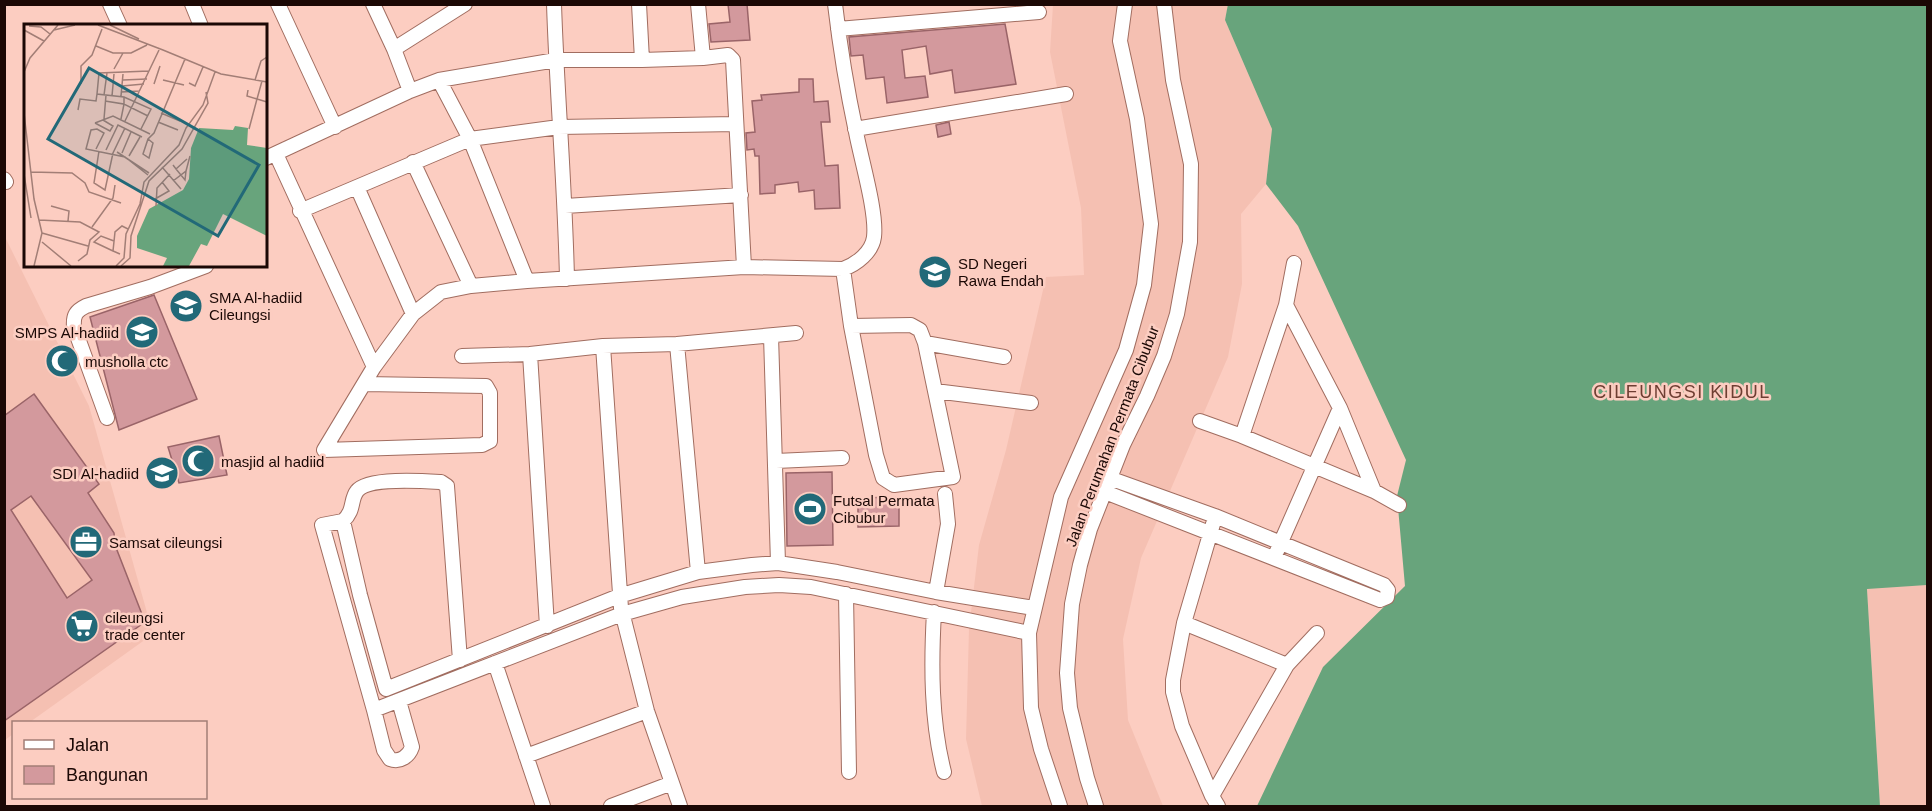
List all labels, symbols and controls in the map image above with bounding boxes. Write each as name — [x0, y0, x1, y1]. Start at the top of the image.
inset map — [24, 24, 267, 267]
school or university icon: SD Negeri Rawa Endah — [917, 254, 953, 290]
place label: SD Negeri Rawa Endah — [958, 255, 1044, 289]
school or university icon: SMA Al-hadiid Cileungsi — [168, 288, 204, 324]
place label: SMA Al-hadiid Cileungsi — [209, 289, 302, 323]
school or university icon: SMPS Al-hadiid — [124, 314, 160, 350]
street label: Jalan Perumahan Permata Cibubur — [1062, 323, 1162, 549]
place label: SMPS Al-hadiid — [15, 324, 119, 341]
mosque icon: musholla ctc — [44, 343, 80, 379]
place label: musholla ctc — [85, 353, 169, 370]
district label: CILEUNGSI KIDUL — [1593, 382, 1771, 402]
mosque icon: masjid al hadiid — [180, 443, 216, 479]
place label: masjid al hadiid — [221, 453, 324, 470]
school or university icon: SDI Al-hadiid — [144, 455, 180, 491]
place label: SDI Al-hadiid — [52, 465, 139, 482]
sports icon: Futsal Permata Cibubur — [792, 491, 828, 527]
place label: Futsal Permata Cibubur — [833, 492, 935, 526]
office icon: Samsat cileungsi — [68, 524, 104, 560]
place label: Samsat cileungsi — [109, 534, 222, 551]
supermarket icon: cileungsi trade center — [64, 608, 100, 644]
place label: cileungsi trade center — [105, 609, 185, 643]
legend — [12, 721, 207, 799]
text: Jalan — [66, 735, 109, 755]
text: Bangunan — [66, 765, 148, 785]

